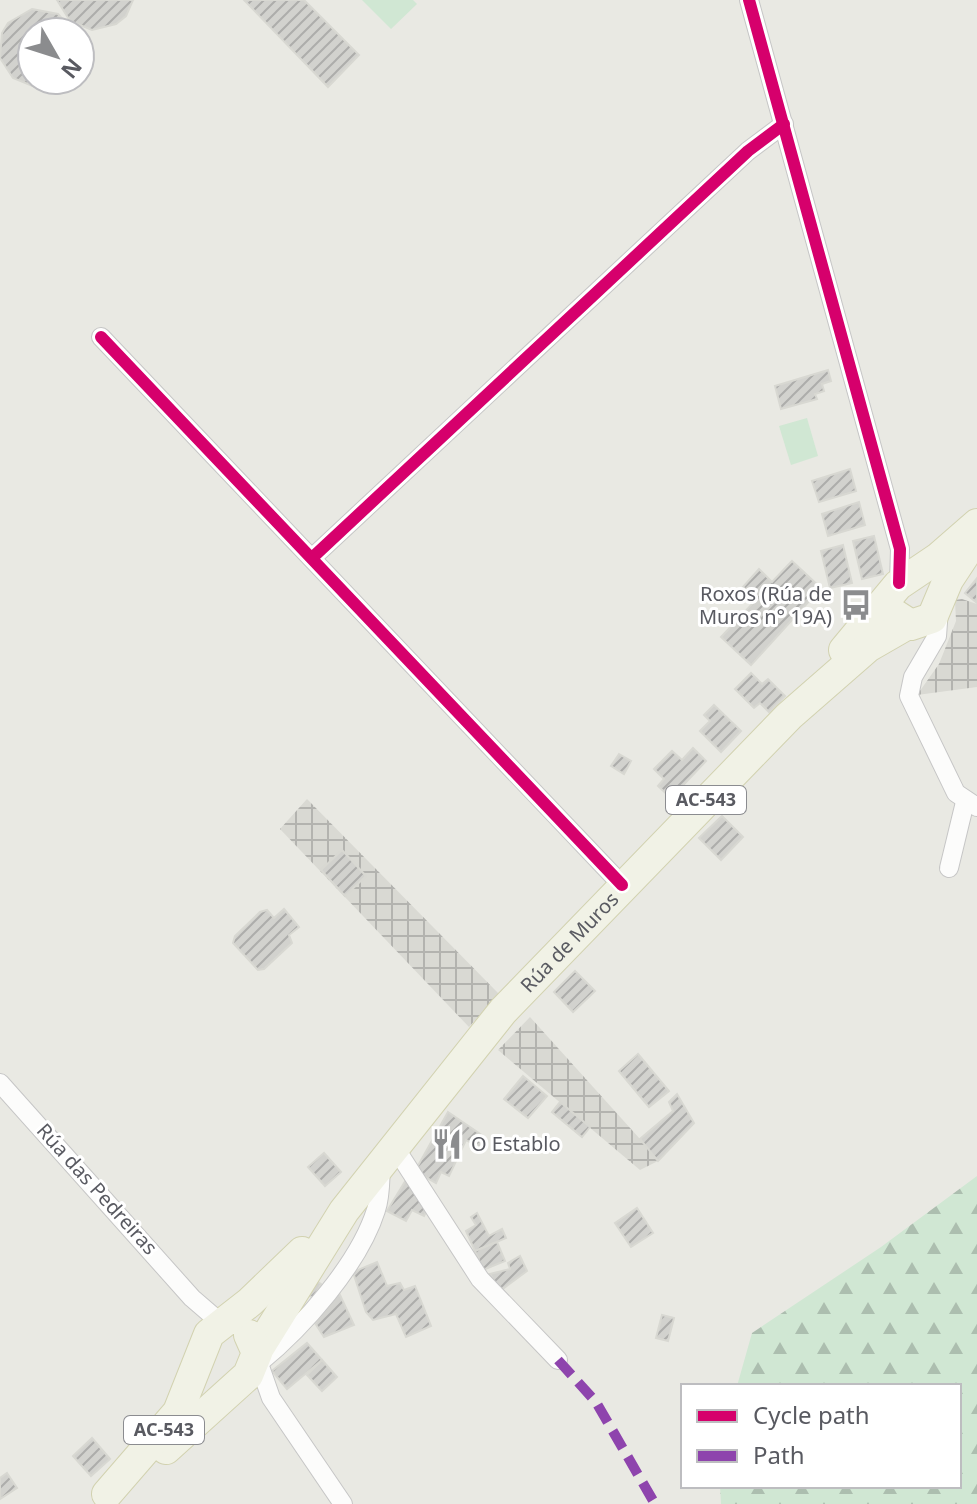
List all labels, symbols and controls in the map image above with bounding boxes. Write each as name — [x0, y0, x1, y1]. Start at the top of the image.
north arrow — [16, 16, 96, 96]
text: N — [55, 53, 90, 86]
place label: Roxos (Rúa de Muros n° 19A) — [699, 580, 832, 630]
bus stop icon: Roxos (Rúa de Muros n° 19A) — [839, 588, 873, 622]
road number: AC-543 — [666, 786, 746, 814]
street label: Rúa de Muros — [514, 886, 624, 998]
street label: Rúa das Pedreiras — [31, 1117, 164, 1260]
restaurant icon: O Establo — [430, 1127, 464, 1161]
place label: O Establo — [471, 1130, 561, 1157]
legend — [681, 1384, 961, 1488]
text: Cycle path — [753, 1398, 870, 1431]
road number: AC-543 — [124, 1416, 204, 1444]
text: Path — [753, 1438, 804, 1471]

